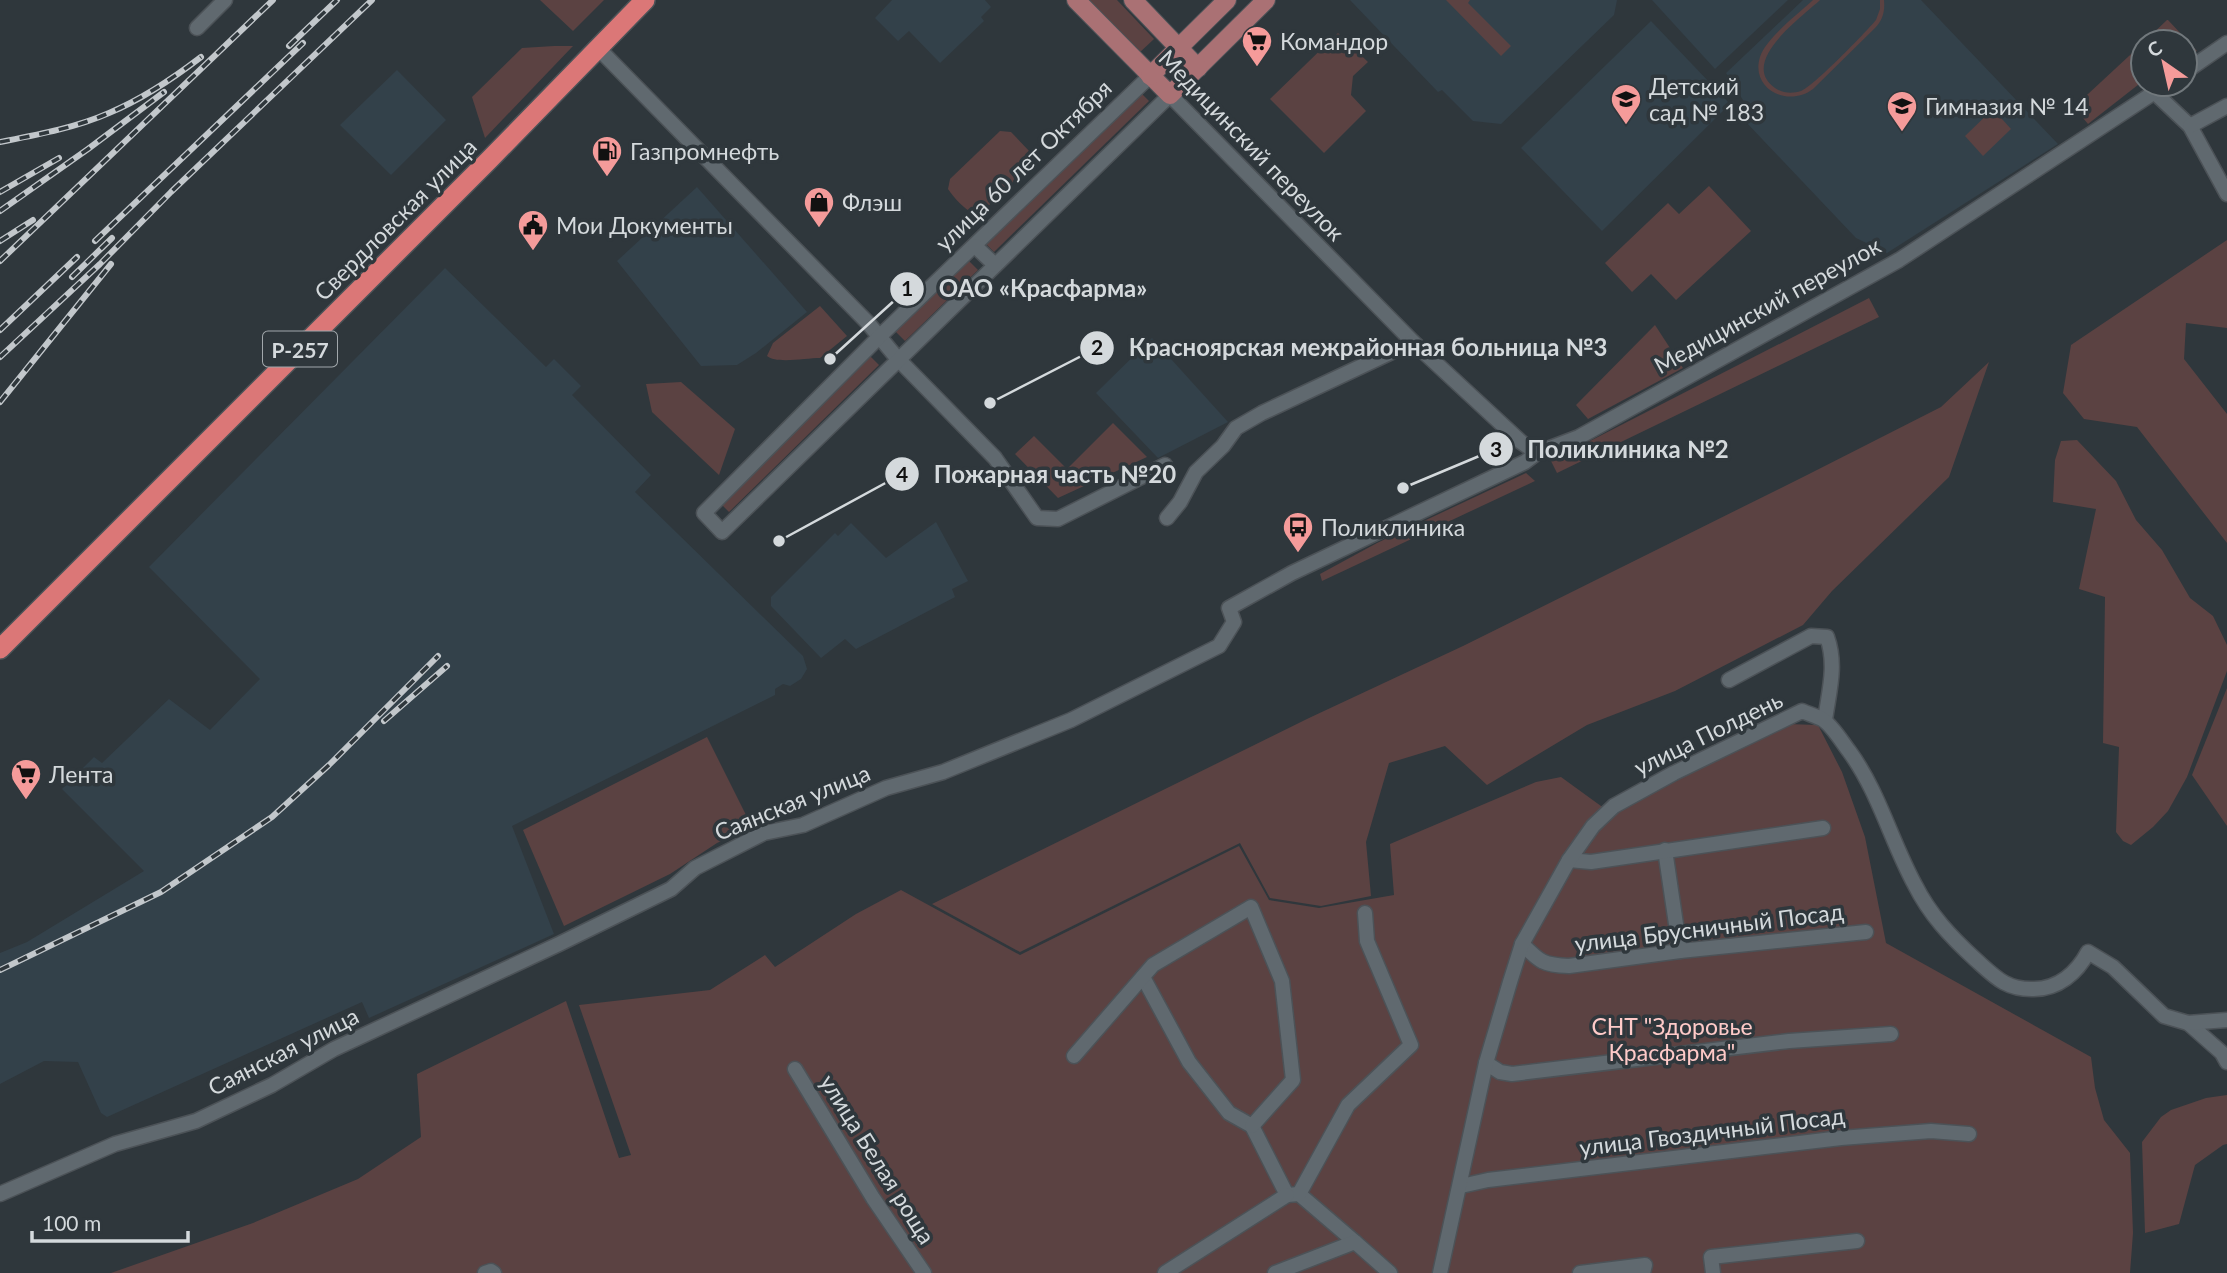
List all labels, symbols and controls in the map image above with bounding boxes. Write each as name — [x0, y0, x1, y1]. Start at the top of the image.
supermarket icon: Командор — [1240, 24, 1274, 68]
place label: Командор — [1280, 27, 1388, 55]
north arrow — [2129, 28, 2199, 98]
text: С — [2143, 35, 2166, 62]
street label: Медицинский переулок — [1153, 44, 1351, 246]
place label: Детский сад № 183 — [1649, 72, 1764, 126]
street label: улица 60 лет Октября — [929, 74, 1117, 256]
school or university icon: Детский сад № 183 — [1609, 82, 1643, 126]
school or university icon: Гимназия № 14 — [1885, 89, 1919, 133]
place label: Гимназия № 14 — [1925, 92, 2089, 120]
street label: Свердловская улица — [308, 132, 482, 306]
fuel station icon: Газпромнефть — [590, 134, 624, 178]
place label: Газпромнефть — [630, 137, 779, 165]
shop icon: Флэш — [802, 185, 836, 229]
place label: Флэш — [842, 188, 902, 216]
public building icon: Мои Документы — [516, 208, 550, 252]
place label: Мои Документы — [556, 211, 733, 239]
street label: Медицинский переулок — [1649, 231, 1885, 379]
callout: ОАО «Красфарма» — [890, 267, 1161, 312]
text: ОАО «Красфарма» — [939, 273, 1147, 302]
text: 1 — [901, 275, 913, 300]
callout: Красноярская межрайонная больница №3 — [1080, 325, 1621, 370]
road number: Р-257 — [263, 332, 337, 366]
text: Красноярская межрайонная больница №3 — [1129, 332, 1607, 361]
text: 2 — [1091, 334, 1103, 359]
callout: Поликлиника №2 — [1478, 427, 1743, 472]
text: Поликлиника №2 — [1527, 434, 1729, 463]
text: 3 — [1490, 436, 1502, 461]
callout: Пожарная часть №20 — [885, 452, 1190, 497]
text: Пожарная часть №20 — [934, 459, 1176, 488]
text: 4 — [896, 461, 908, 486]
bus stop icon: Поликлиника — [1281, 510, 1315, 554]
place label: Поликлиника — [1321, 513, 1465, 541]
street label: улица Полдень — [1629, 685, 1787, 781]
supermarket icon: Лента — [9, 757, 43, 801]
street label: Саянская улица — [710, 758, 874, 846]
place label: Лента — [48, 760, 113, 788]
street label: улица Брусничный Посад — [1573, 897, 1845, 957]
street label: Саянская улица — [203, 1001, 363, 1101]
park label: СНТ "Здоровье Красфарма" — [1591, 1012, 1753, 1066]
street label: улица Белая роща — [815, 1069, 941, 1249]
street label: улица Гвоздичный Посад — [1578, 1101, 1846, 1161]
scale bar — [32, 1200, 187, 1244]
text: 100 m — [42, 1210, 101, 1235]

